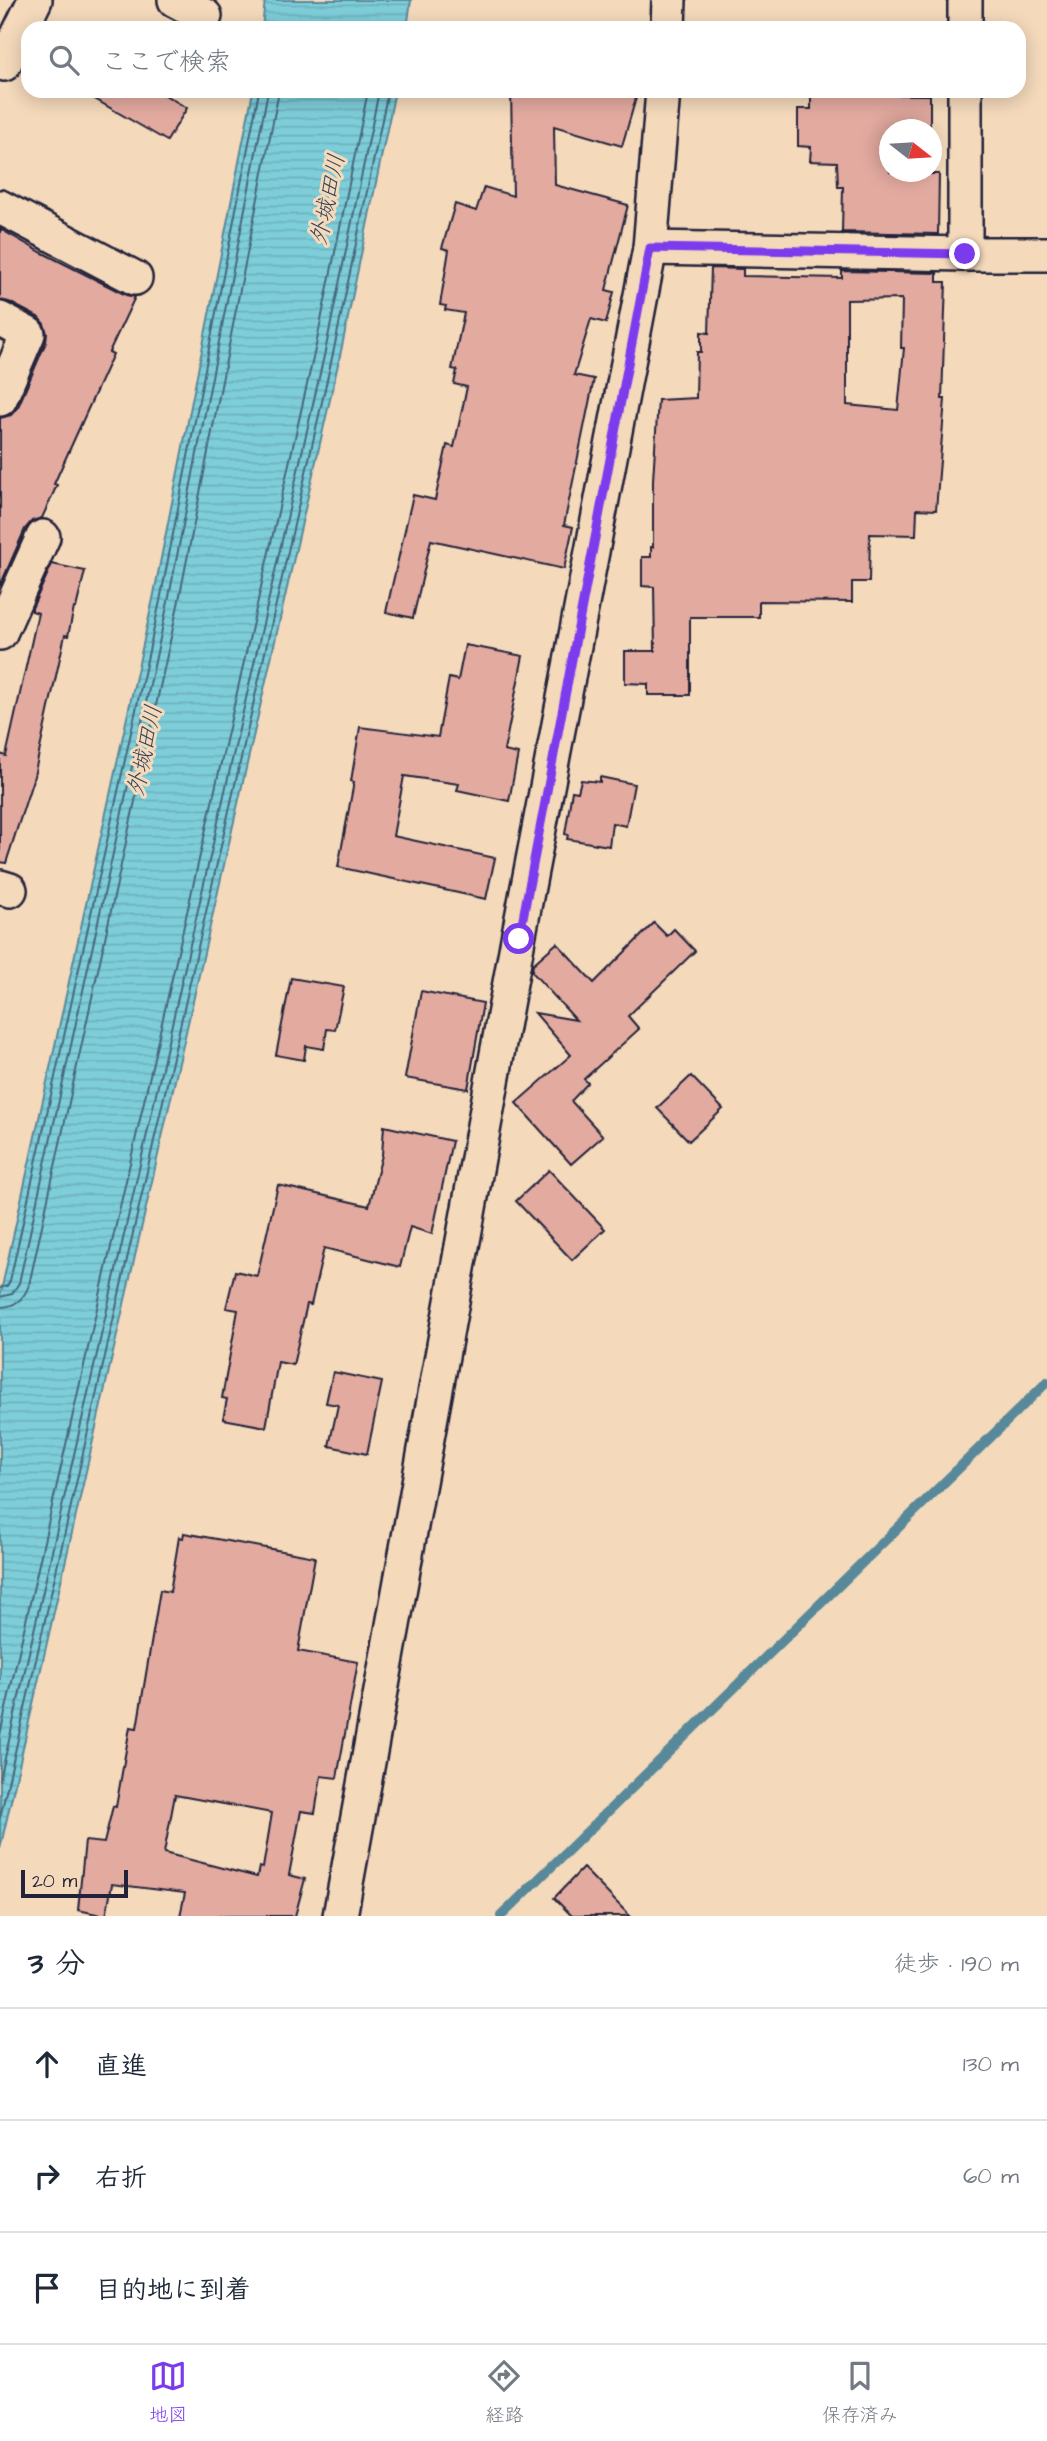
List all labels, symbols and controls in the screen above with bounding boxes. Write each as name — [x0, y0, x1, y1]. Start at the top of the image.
search box — [21, 21, 1026, 98]
icon: search — [45, 41, 83, 79]
text: ここで検索 — [101, 44, 231, 80]
north arrow — [879, 119, 942, 182]
water label: 外城田川 — [303, 151, 353, 248]
route end — [949, 238, 980, 269]
water label: 外城田川 — [120, 702, 170, 799]
route start — [503, 923, 534, 954]
scale bar — [21, 1867, 128, 1899]
text: 20 m — [32, 1868, 77, 1895]
text: 3 分 — [28, 1943, 85, 1985]
text: 徒歩 · 190 m — [894, 1948, 1019, 1980]
icon: ahead — [28, 2045, 66, 2083]
text: 直進 — [95, 2048, 147, 2084]
text: 130 m — [963, 2048, 1019, 2080]
icon: right — [28, 2157, 66, 2195]
text: 右折 — [95, 2160, 147, 2196]
text: 60 m — [963, 2160, 1019, 2192]
icon: arrive — [28, 2269, 66, 2307]
text: 目的地に到着 — [95, 2272, 251, 2308]
tab: 地図 — [149, 2357, 187, 2429]
tab: 経路 — [485, 2357, 524, 2429]
tab: 保存済み — [822, 2357, 898, 2429]

